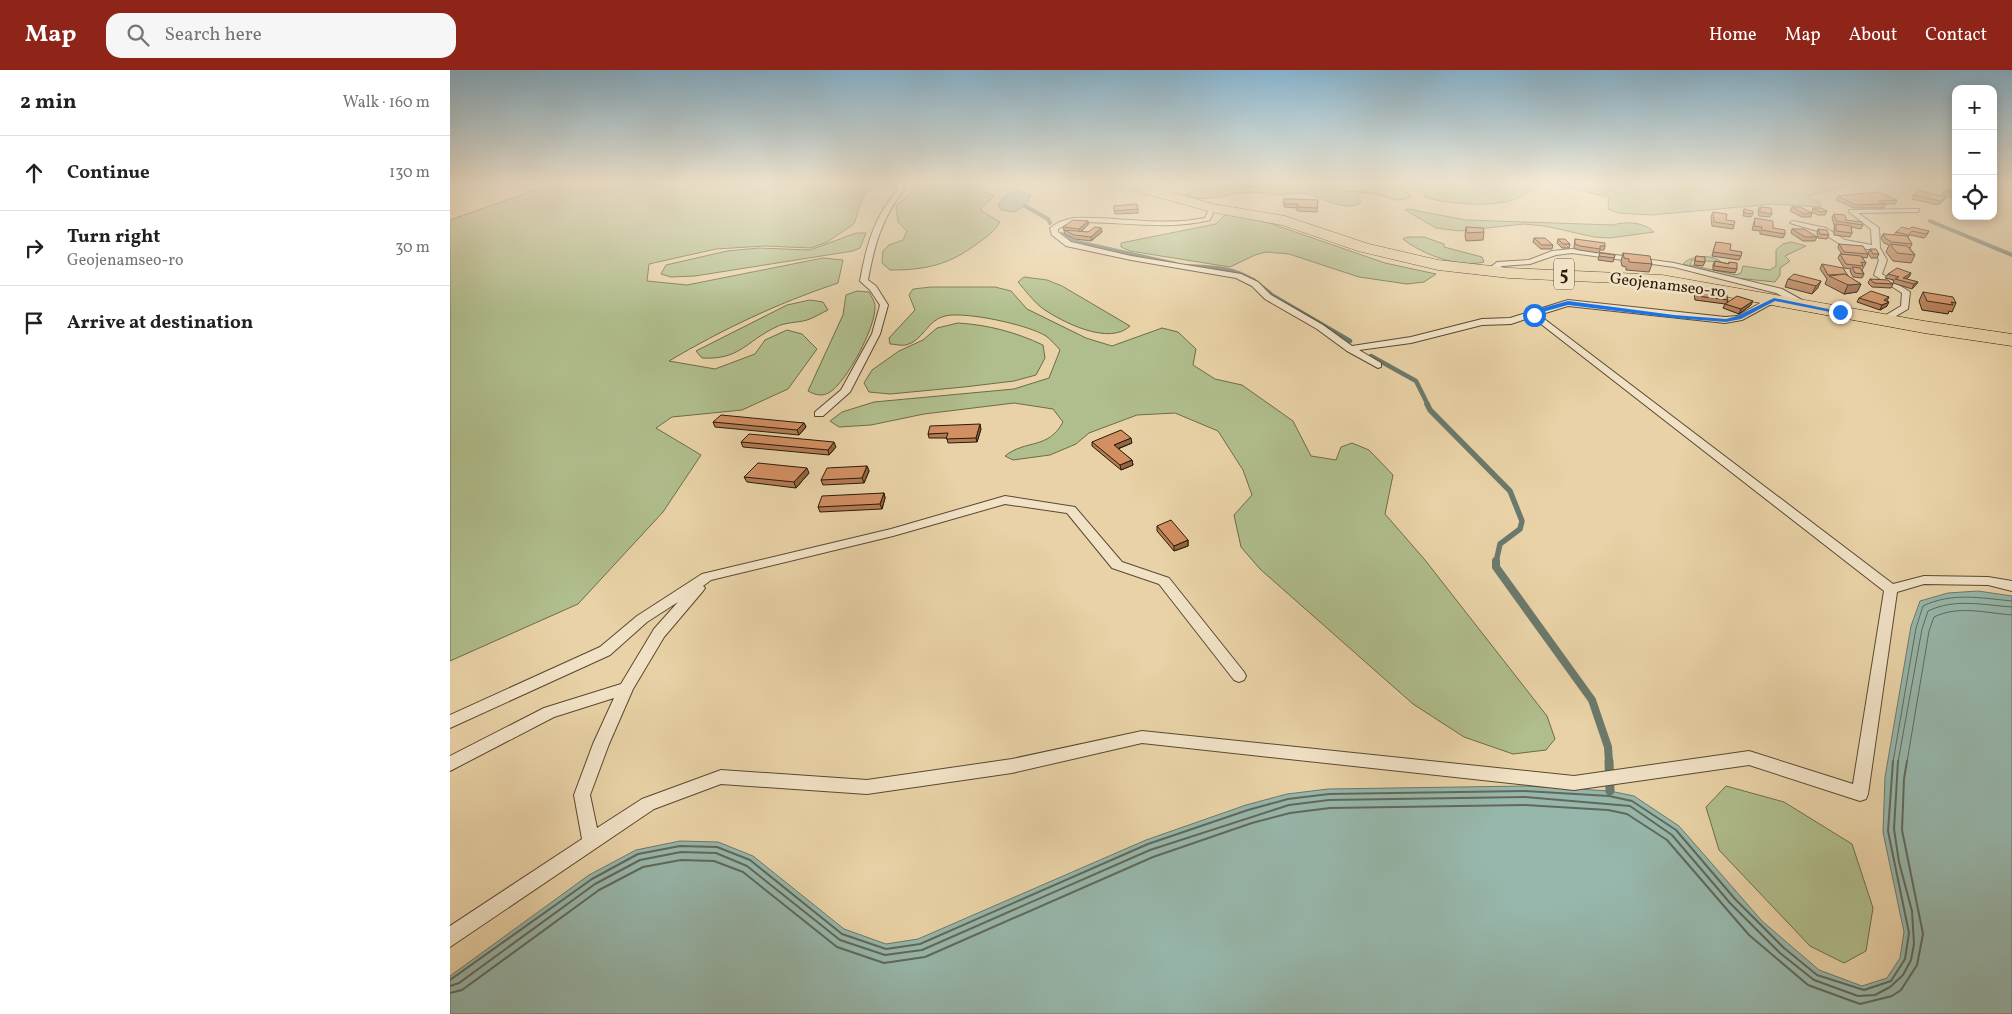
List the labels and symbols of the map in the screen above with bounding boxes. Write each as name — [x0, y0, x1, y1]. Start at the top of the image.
road number: 5 — [1554, 258, 1574, 290]
street label: Geojenamseo-ro — [1609, 268, 1727, 304]
route end — [1829, 301, 1852, 324]
route start — [1523, 304, 1546, 327]

